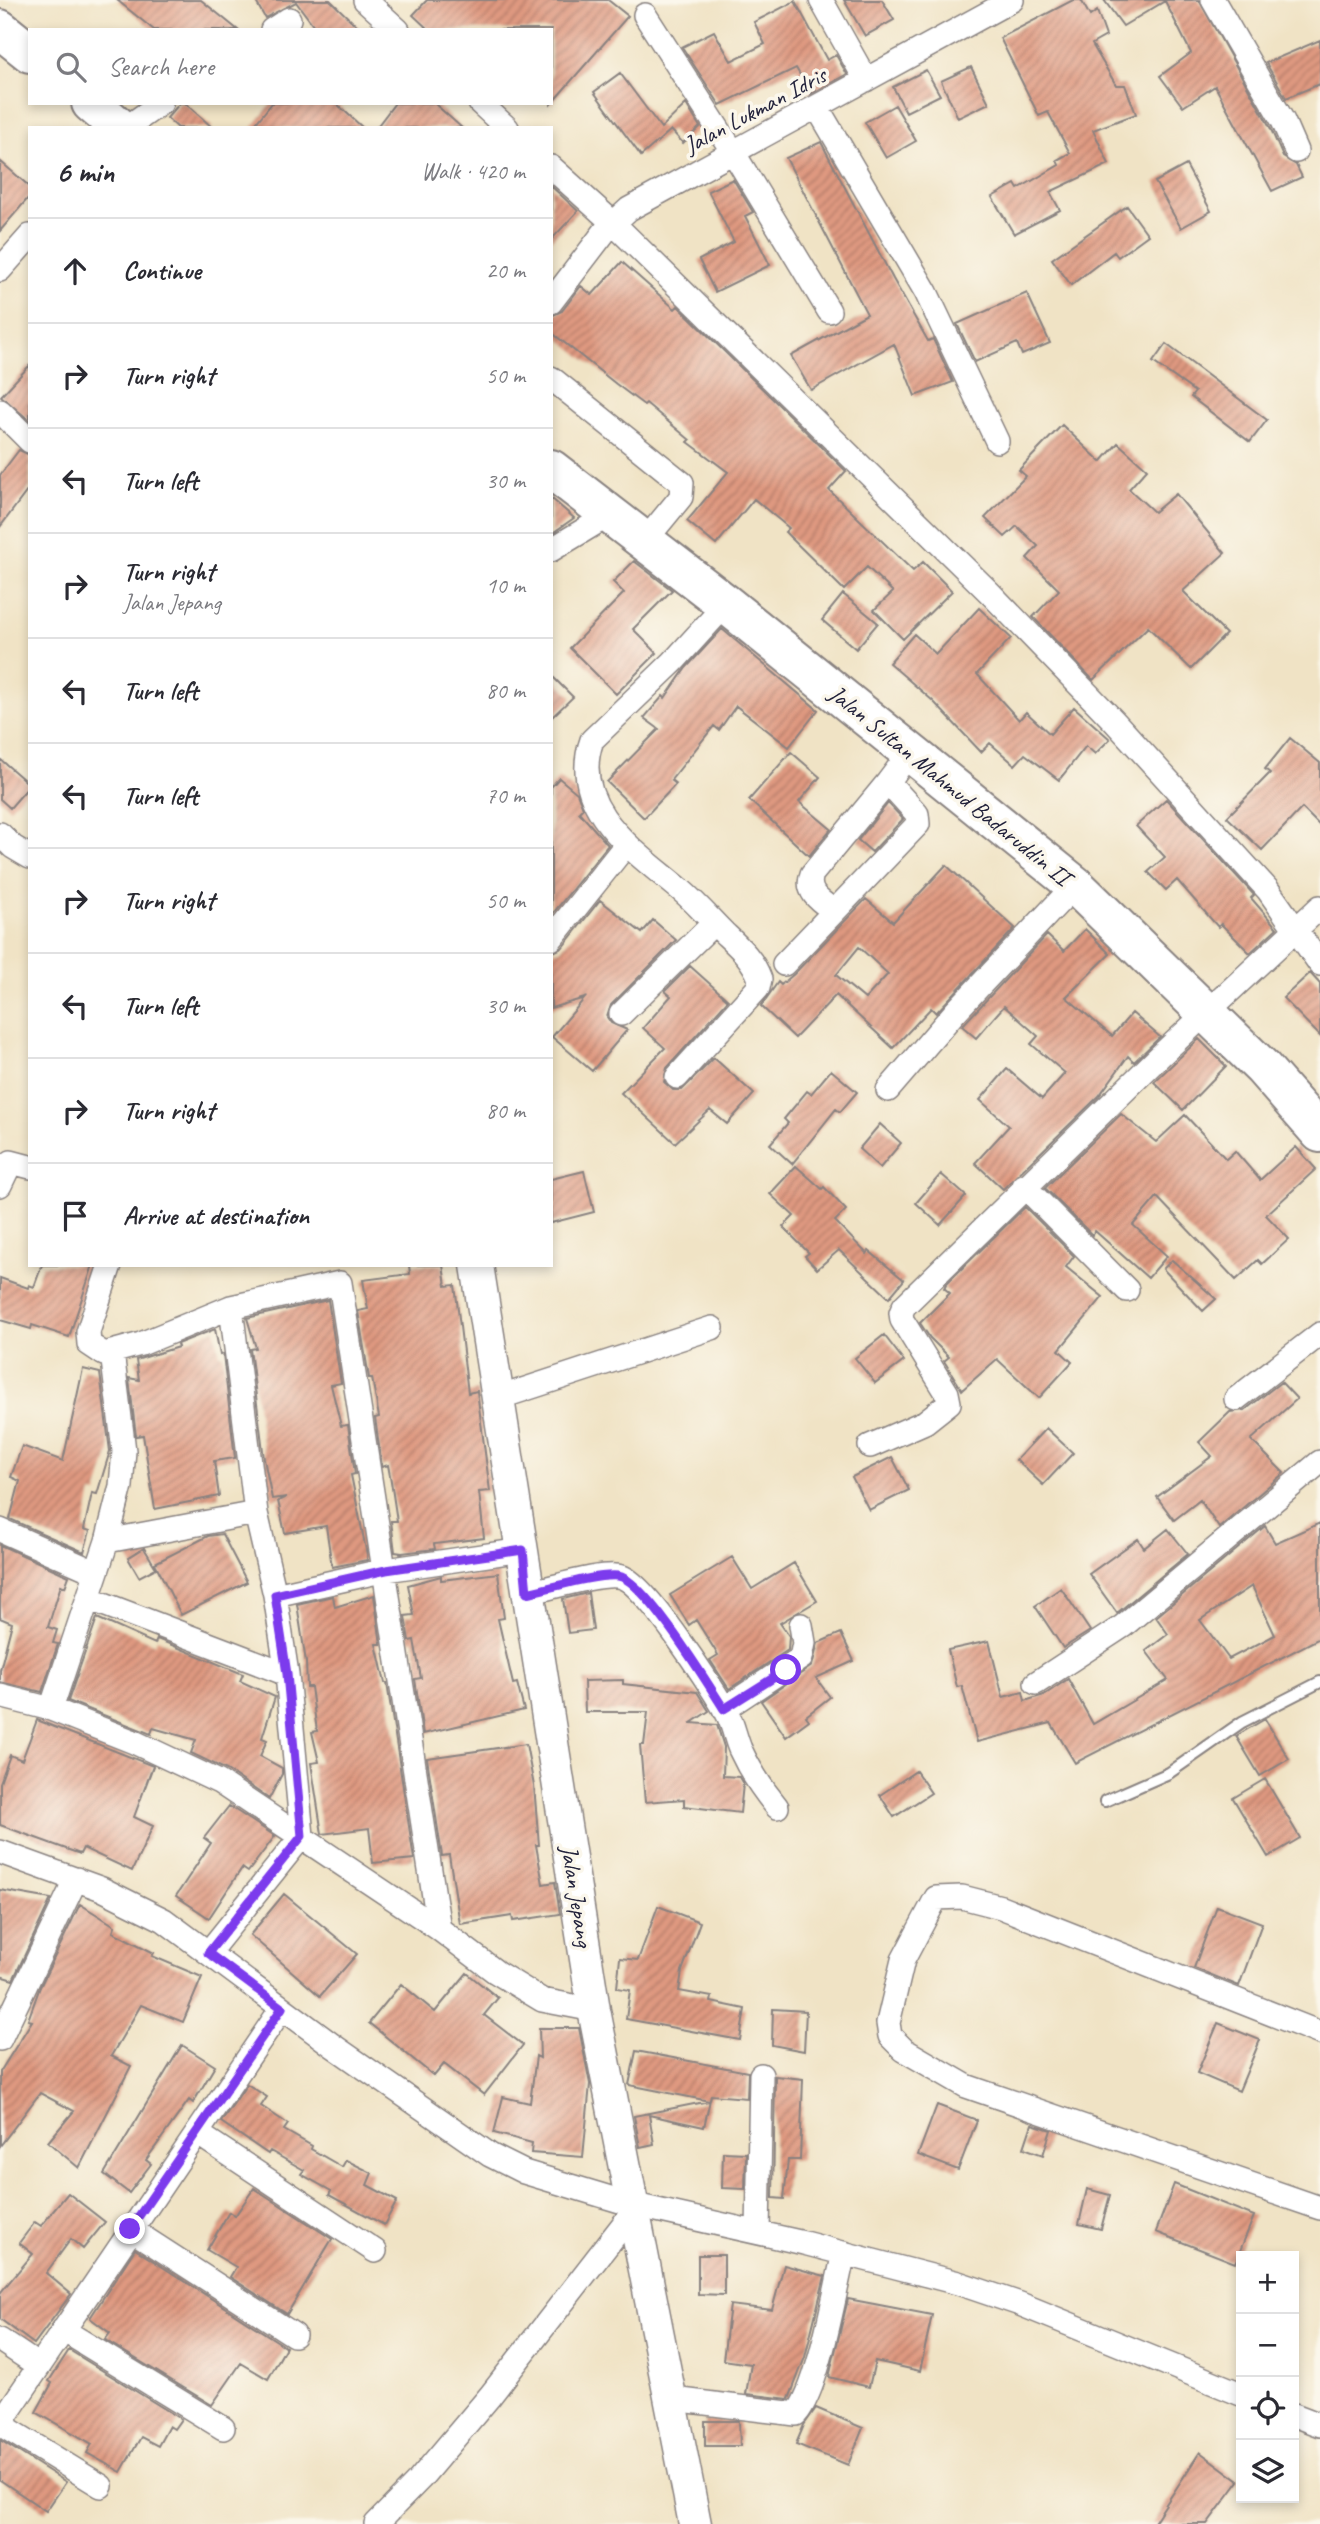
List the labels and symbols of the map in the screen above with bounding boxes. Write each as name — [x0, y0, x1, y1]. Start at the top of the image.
street label: Jalan Lukman Idris — [678, 59, 833, 160]
street label: Jalan Sultan Mahmud Badaruddin II — [822, 678, 1081, 895]
route start — [770, 1654, 801, 1685]
street label: Jalan Jepang — [554, 1842, 600, 1951]
route end — [114, 2213, 145, 2244]

